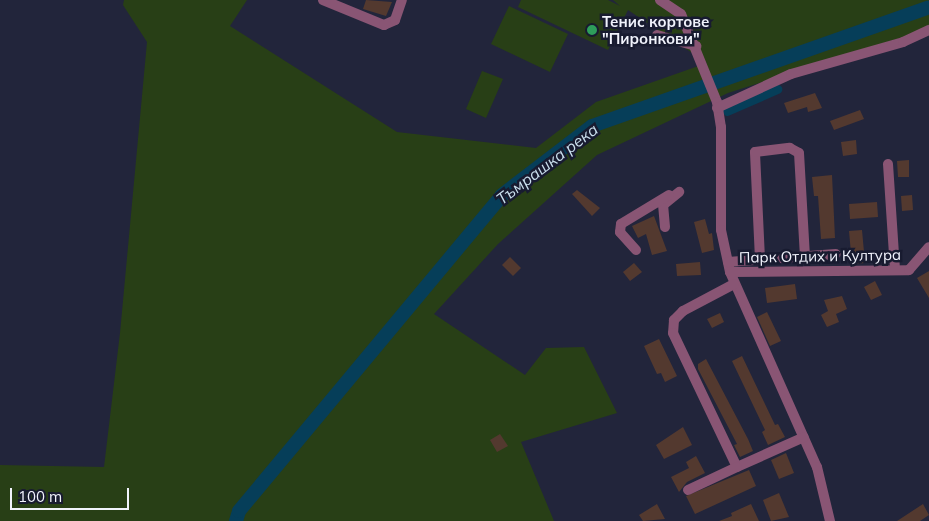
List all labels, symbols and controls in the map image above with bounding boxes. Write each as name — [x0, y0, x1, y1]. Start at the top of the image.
place label: Тенис кортове "Пиронкови" — [602, 12, 709, 47]
marker: Тенис кортове "Пиронкови" — [586, 24, 598, 36]
water label: Тъмрашка река — [492, 120, 602, 208]
street label: Парк Отдих и Култура — [739, 246, 901, 266]
scale bar — [12, 478, 131, 510]
text: 100 m — [18, 487, 62, 506]

